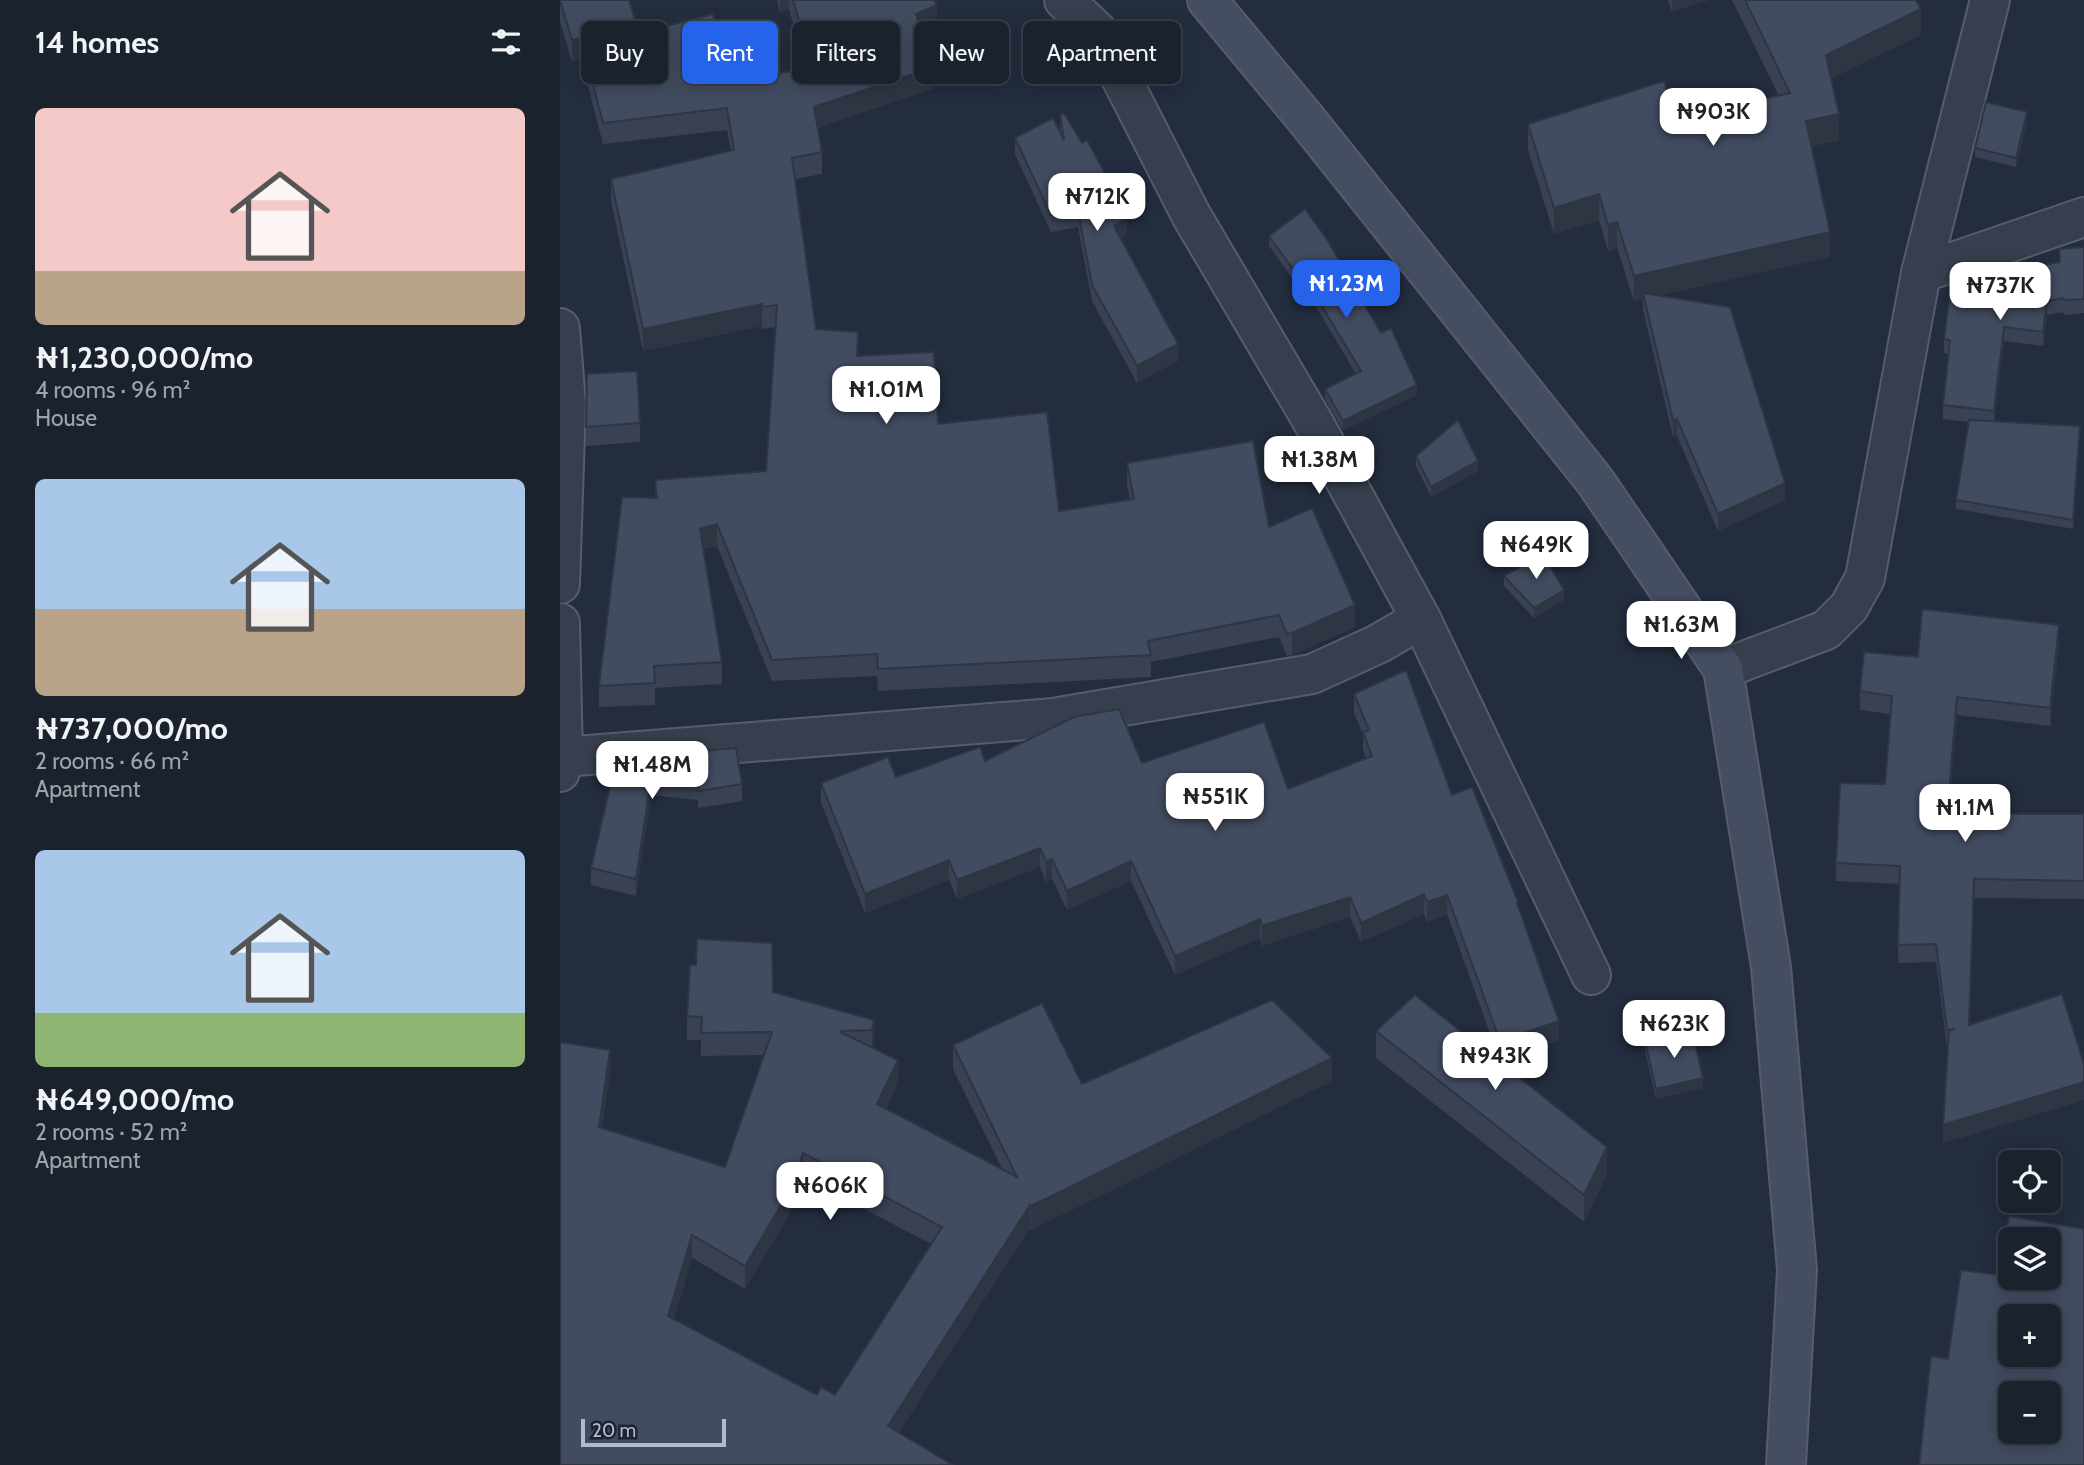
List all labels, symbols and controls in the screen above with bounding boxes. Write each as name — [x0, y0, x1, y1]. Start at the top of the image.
chip: Buy — [581, 21, 668, 84]
chip: Rent — [682, 21, 778, 84]
chip: Filters — [792, 21, 900, 84]
chip: New — [914, 21, 1009, 84]
chip: Apartment — [1023, 21, 1181, 84]
icon: filters — [487, 23, 525, 61]
text: 14 homes — [35, 24, 159, 61]
pin: ₦903K — [1664, 88, 1762, 148]
text: ₦903K — [1676, 97, 1750, 125]
icon: home — [217, 153, 343, 279]
pin: ₦712K — [1048, 174, 1146, 233]
text: ₦712K — [1064, 182, 1130, 210]
pin: ₦1.23M — [1289, 260, 1403, 320]
pin: ₦737K — [1951, 262, 2049, 322]
text: ₦1.23M — [1308, 269, 1384, 297]
text: ₦737K — [1966, 271, 2034, 299]
text: ₦1,230,000/mo — [35, 339, 253, 376]
pin: ₦1.01M — [829, 366, 943, 426]
text: ₦1.01M — [848, 375, 924, 403]
text: 4 rooms · 96 m² — [35, 376, 190, 404]
text: House — [35, 404, 97, 432]
pin: ₦1.38M — [1262, 436, 1376, 496]
text: ₦1.38M — [1280, 445, 1358, 473]
pin: ₦649K — [1487, 522, 1585, 581]
icon: home — [217, 524, 343, 650]
text: ₦649K — [1499, 530, 1573, 558]
pin: ₦1.63M — [1624, 602, 1738, 661]
text: ₦1.63M — [1643, 610, 1719, 638]
text: ₦737,000/mo — [35, 710, 228, 747]
pin: ₦1.48M — [595, 742, 709, 801]
text: 2 rooms · 66 m² — [35, 747, 189, 775]
text: ₦1.48M — [612, 750, 692, 778]
pin: ₦551K — [1166, 774, 1264, 833]
text: Apartment — [35, 775, 140, 803]
text: ₦551K — [1182, 782, 1248, 810]
pin: ₦1.1M — [1916, 784, 2014, 844]
text: ₦1.1M — [1935, 793, 1995, 821]
icon: home — [217, 895, 343, 1021]
pin: ₦623K — [1625, 1000, 1723, 1060]
text: ₦623K — [1639, 1009, 1709, 1037]
pin: ₦943K — [1446, 1032, 1544, 1092]
text: ₦943K — [1459, 1041, 1531, 1069]
text: ₦649,000/mo — [35, 1081, 234, 1118]
text: 2 rooms · 52 m² — [35, 1118, 188, 1146]
text: Apartment — [35, 1146, 140, 1174]
map controls — [1998, 1150, 2061, 1444]
button: locate — [1998, 1150, 2061, 1213]
pin: ₦606K — [781, 1162, 879, 1222]
text: ₦606K — [792, 1171, 868, 1199]
button: layers — [1998, 1227, 2061, 1290]
button: + — [1998, 1304, 2061, 1367]
button: − — [1998, 1381, 2061, 1444]
scale bar — [581, 1416, 726, 1448]
text: 20 m — [592, 1419, 636, 1442]

